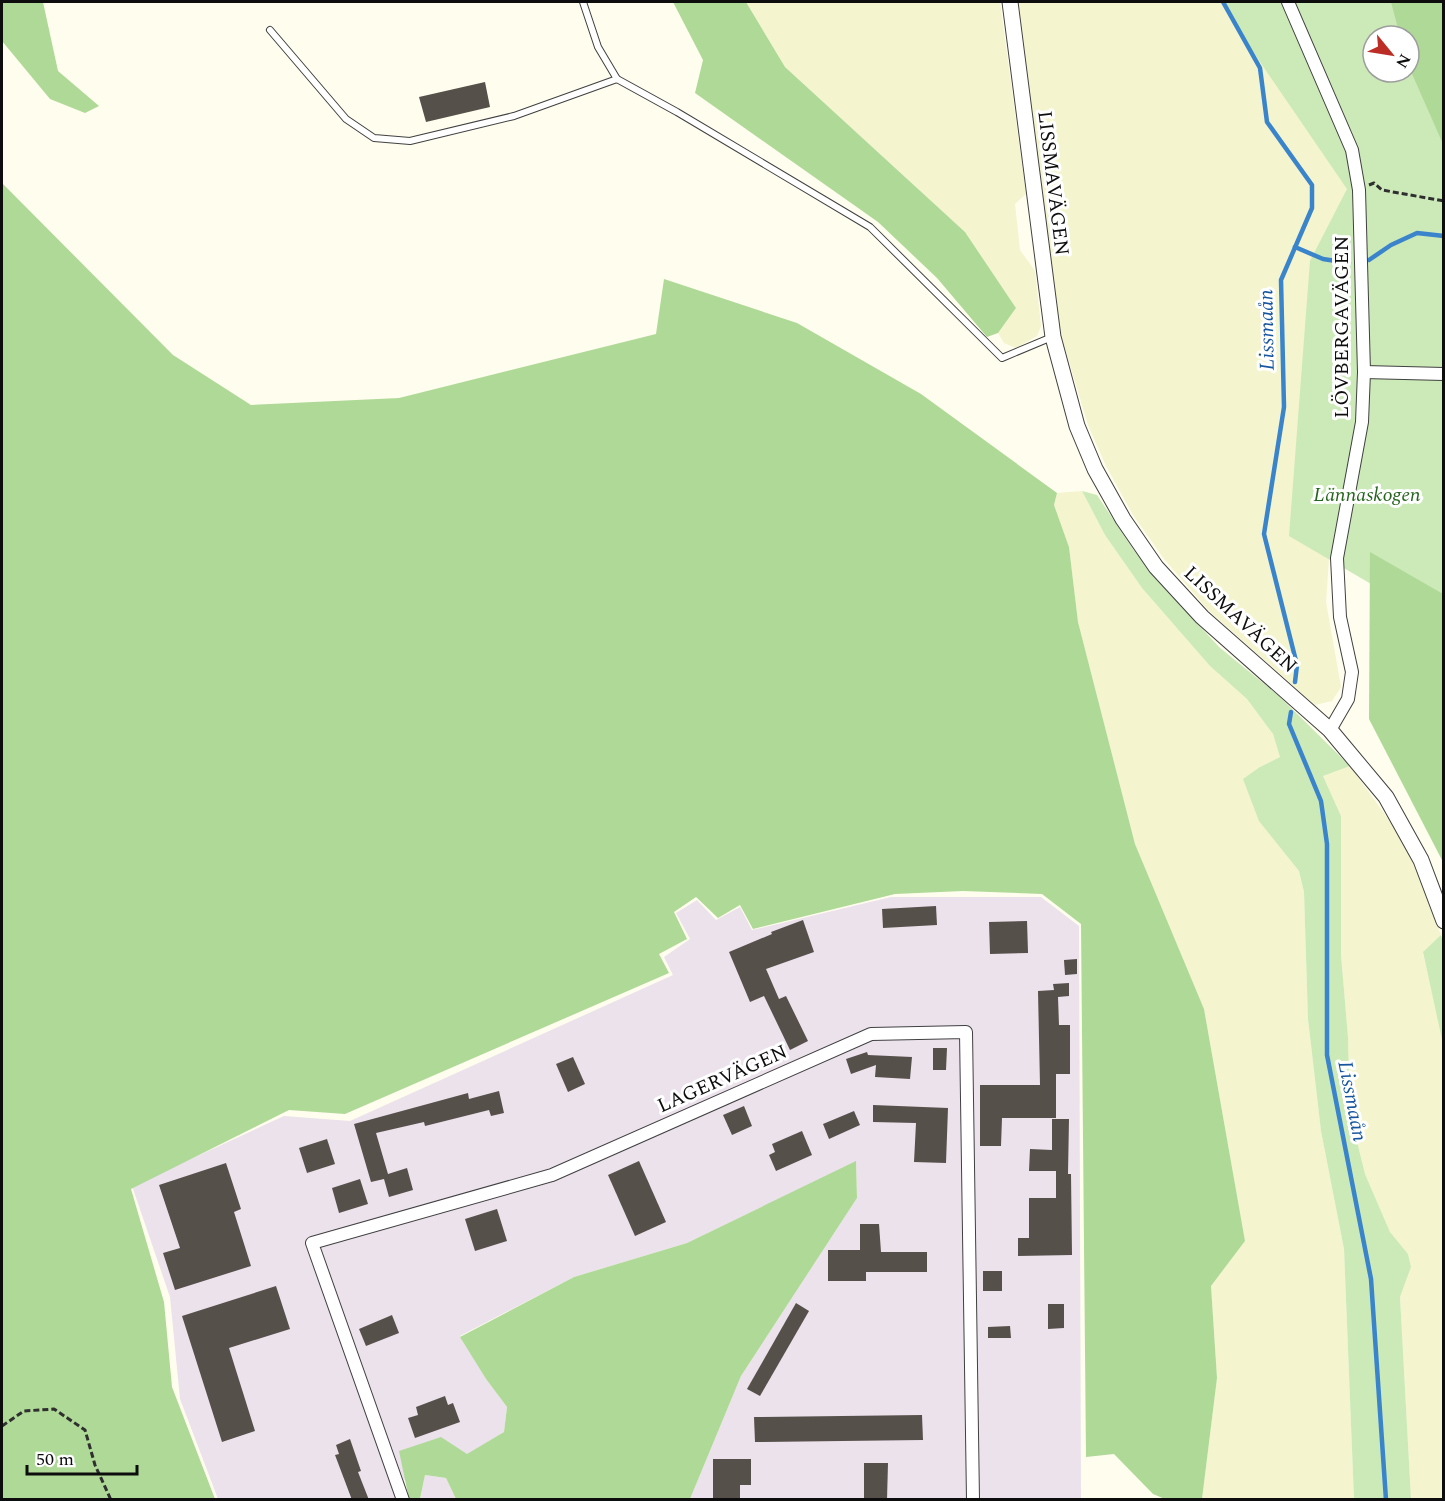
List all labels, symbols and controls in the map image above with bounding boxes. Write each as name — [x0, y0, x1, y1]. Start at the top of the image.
north arrow — [1361, 24, 1421, 84]
text: N — [1389, 49, 1417, 73]
street label: LISSMAVÄGEN — [1029, 109, 1077, 257]
street label: LÖVBERGAVÄGEN — [1327, 236, 1357, 418]
water label: Lissmaån — [1250, 289, 1284, 371]
park label: Lännaskogen — [1313, 480, 1421, 510]
street label: LISSMAVÄGEN — [1177, 559, 1304, 681]
street label: LAGERVÄGEN — [653, 1037, 792, 1121]
water label: Lissmaån — [1329, 1058, 1375, 1144]
scale bar — [27, 1438, 136, 1476]
text: 50 m — [36, 1446, 74, 1473]

